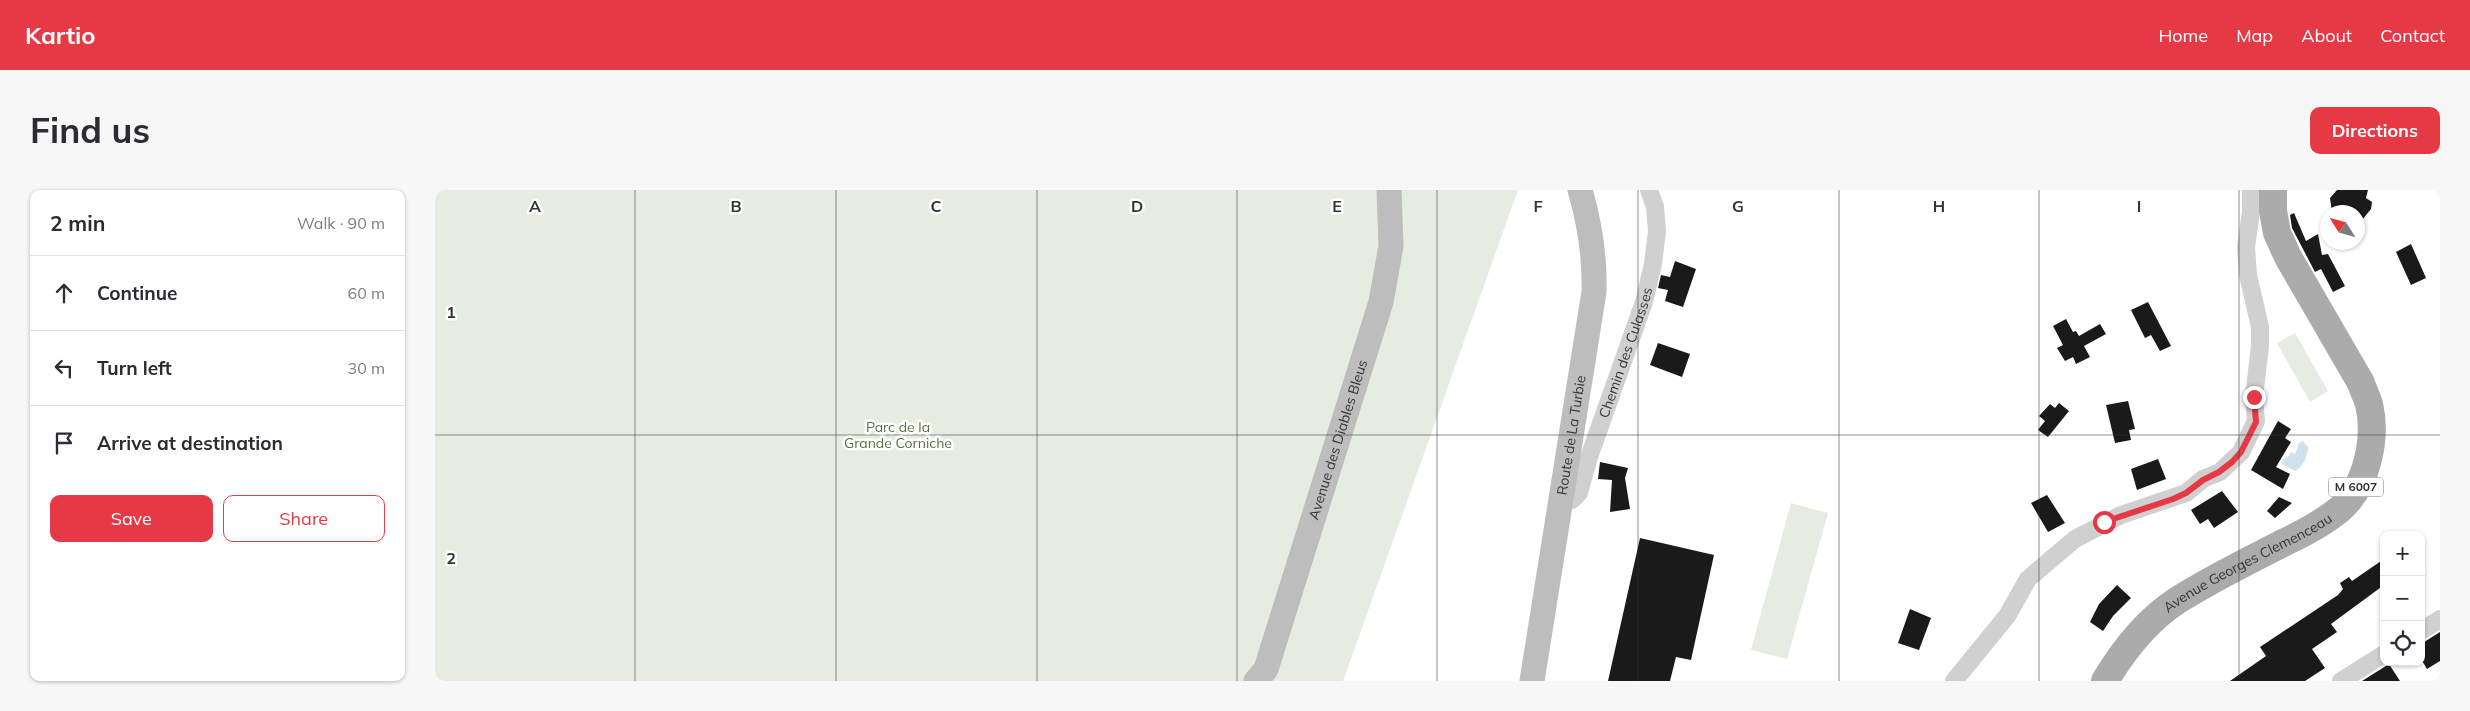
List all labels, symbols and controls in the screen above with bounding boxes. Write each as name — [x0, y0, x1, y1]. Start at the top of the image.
text: Kartio — [25, 20, 96, 50]
text: Home — [2158, 24, 2208, 47]
text: Map — [2236, 24, 2273, 47]
text: About — [2301, 24, 2352, 47]
text: Contact — [2380, 24, 2445, 47]
button: Directions — [2310, 107, 2440, 154]
text: Find us — [30, 108, 150, 152]
text: A — [529, 196, 541, 216]
text: B — [730, 196, 742, 216]
text: C — [931, 196, 942, 216]
text: D — [1131, 196, 1143, 216]
text: E — [1332, 196, 1342, 216]
text: F — [1533, 196, 1543, 216]
text: G — [1732, 196, 1744, 216]
text: H — [1933, 196, 1945, 216]
text: I — [2137, 196, 2141, 216]
north arrow — [2320, 205, 2365, 250]
text: 2 min — [50, 210, 105, 236]
text: Walk · 90 m — [297, 213, 385, 233]
icon: ahead — [50, 279, 78, 307]
text: Continue — [97, 281, 177, 305]
text: 60 m — [348, 283, 385, 303]
street label: Chemin des Culasses — [1595, 285, 1656, 420]
text: 1 — [446, 302, 456, 322]
icon: left — [50, 354, 78, 382]
text: Turn left — [97, 356, 172, 380]
street label: Avenue des Diables Bleus — [1304, 357, 1371, 522]
text: 30 m — [348, 358, 385, 378]
street label: Route de La Turbie — [1553, 374, 1590, 496]
route end — [2243, 386, 2266, 409]
park label: Parc de la Grande Corniche — [844, 418, 952, 452]
icon: arrive — [50, 429, 78, 457]
text: Arrive at destination — [97, 431, 283, 455]
road number: M 6007 — [2329, 478, 2383, 496]
button: Save — [50, 495, 213, 542]
button: Share — [223, 495, 385, 542]
street label: Avenue Georges Clemenceau — [2160, 509, 2335, 616]
route start — [2093, 511, 2116, 534]
map controls — [2380, 531, 2425, 666]
button: + — [2380, 531, 2425, 576]
text: 2 — [446, 548, 456, 568]
button: − — [2380, 576, 2425, 621]
button: locate — [2380, 621, 2425, 666]

